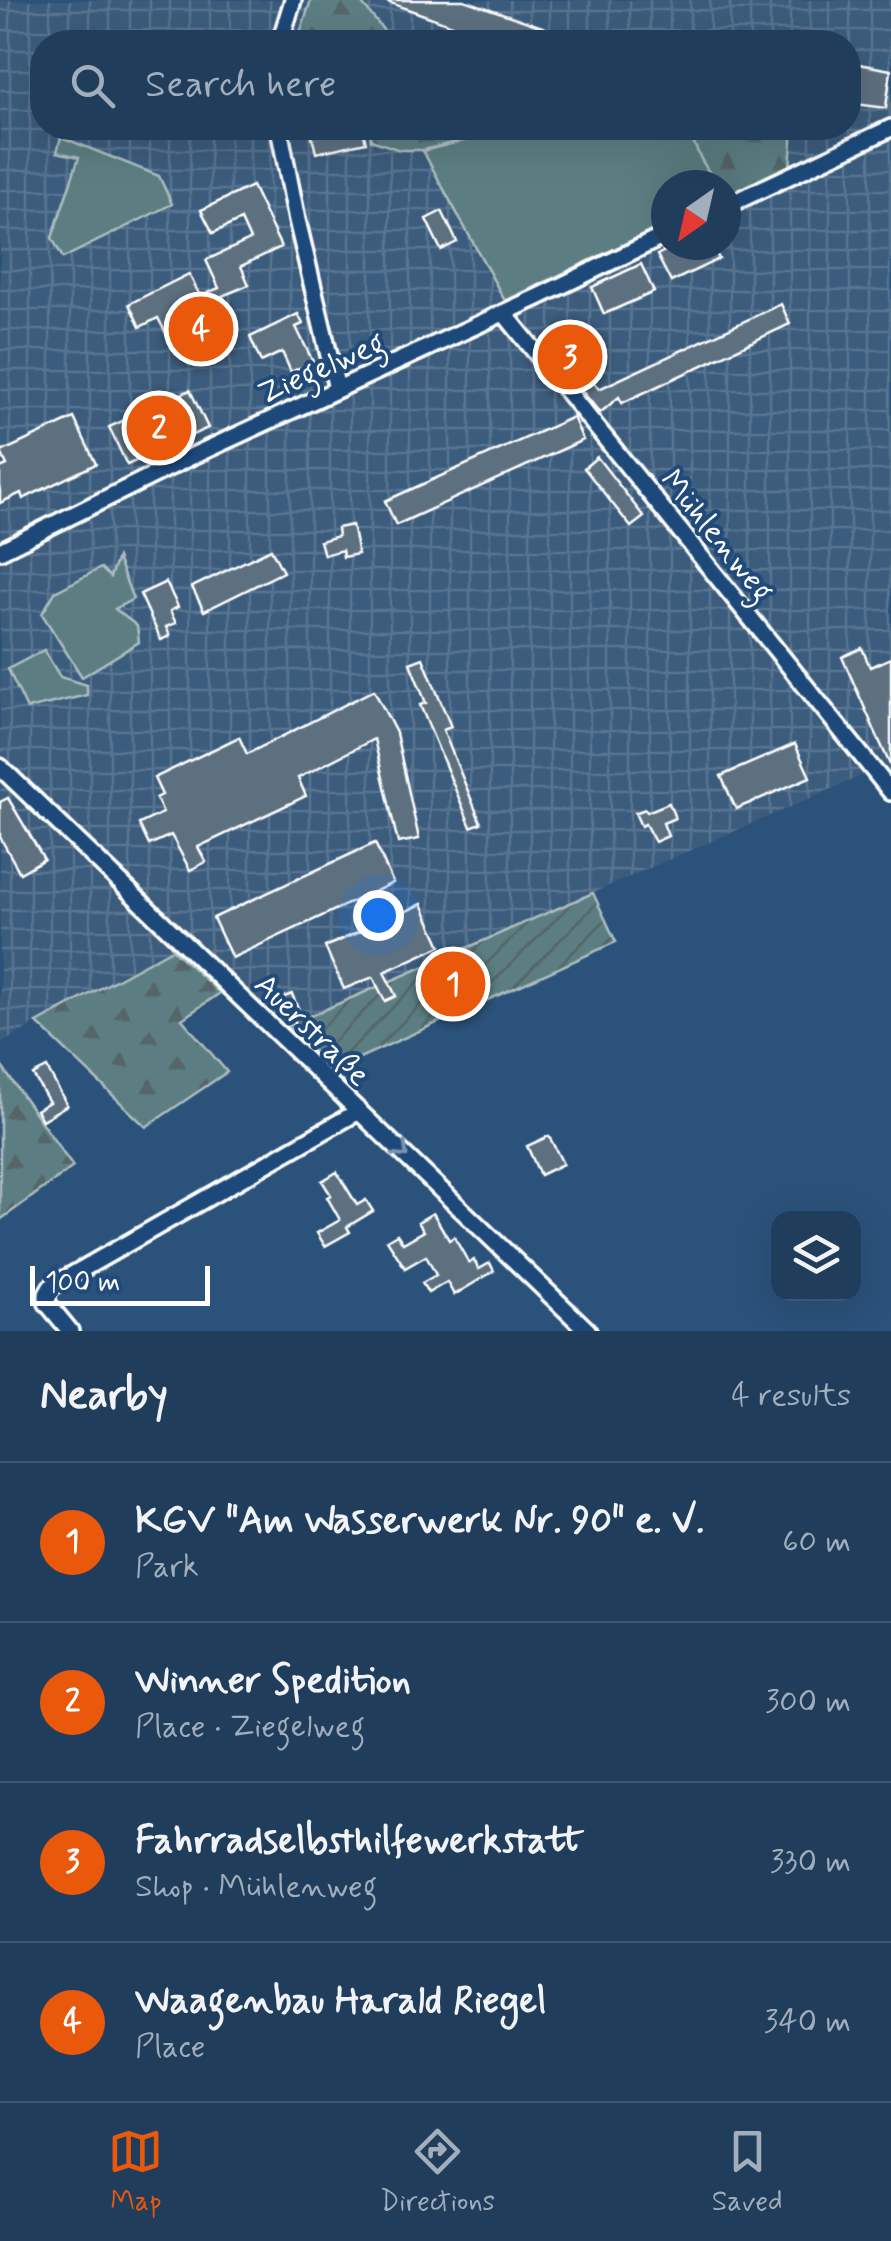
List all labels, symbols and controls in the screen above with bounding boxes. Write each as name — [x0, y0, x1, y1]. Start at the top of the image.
search box — [30, 30, 861, 140]
icon: search — [65, 58, 120, 113]
text: Search here — [145, 61, 336, 110]
north arrow — [651, 170, 741, 260]
pin: 4 — [168, 292, 234, 366]
pin: 3 — [538, 320, 602, 394]
street label: Ziegelweg — [252, 322, 393, 418]
pin: 2 — [126, 390, 192, 466]
street label: Mühlenweg — [648, 461, 783, 613]
your location — [353, 890, 404, 941]
pin: 1 — [420, 946, 486, 1022]
street label: Auerstraße — [245, 965, 379, 1096]
one-way arrow — [390, 1140, 409, 1158]
map controls — [771, 1211, 861, 1301]
button: layers — [771, 1211, 861, 1301]
scale bar — [30, 1261, 210, 1306]
text: 100 m — [45, 1265, 120, 1302]
text: Nearby — [40, 1369, 168, 1424]
text: 4 results — [731, 1375, 851, 1417]
text: KGV "Am Wasserwerk Nr. 90" e. V. — [135, 1497, 704, 1546]
text: 1 — [65, 1521, 80, 1563]
text: 60 m — [782, 1521, 851, 1563]
text: Park — [135, 1546, 199, 1588]
text: Winner Spedition — [135, 1657, 411, 1706]
text: 2 — [65, 1681, 80, 1723]
text: 300 m — [765, 1681, 851, 1723]
text: Place · Ziegelweg — [135, 1706, 365, 1748]
text: Fahrradselbsthilfewerkstatt — [135, 1817, 584, 1866]
text: 3 — [65, 1841, 80, 1883]
text: 330 m — [770, 1841, 851, 1883]
text: Shop · Mühlenweg — [135, 1866, 378, 1908]
text: Waagenbau Harald Riegel — [135, 1977, 547, 2026]
text: 4 — [63, 2001, 82, 2043]
text: 340 m — [764, 2001, 851, 2043]
text: Place — [135, 2026, 205, 2068]
tab: Map — [108, 2124, 163, 2221]
tab: Directions — [380, 2124, 495, 2221]
tab: Saved — [712, 2124, 783, 2221]

